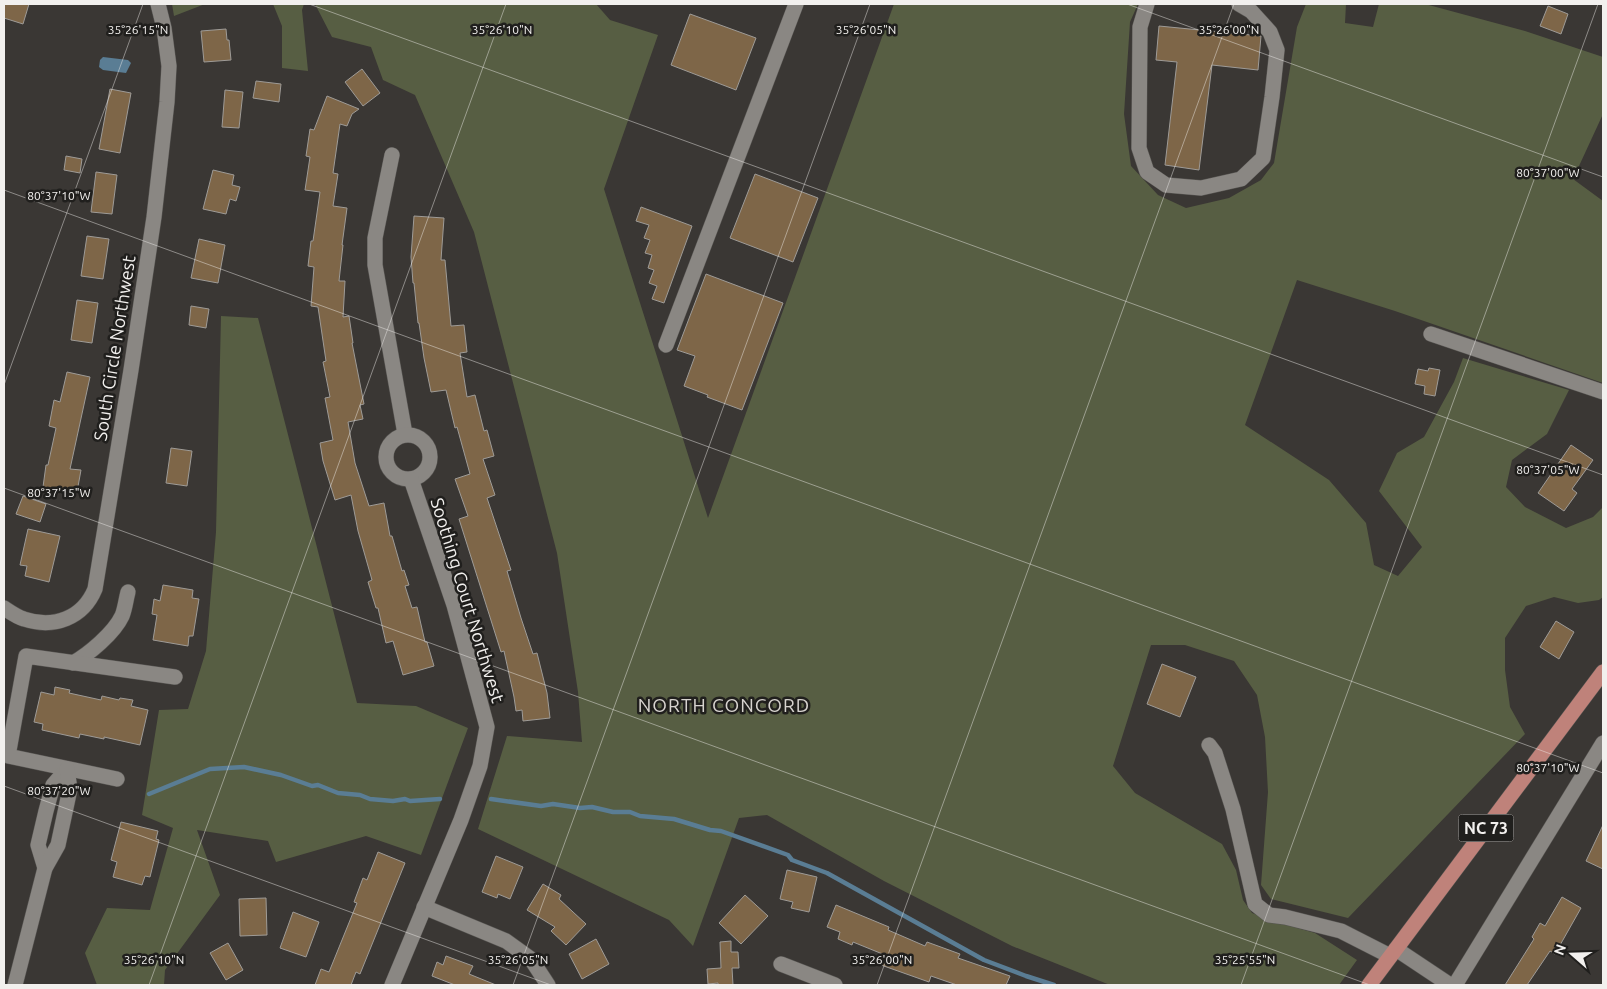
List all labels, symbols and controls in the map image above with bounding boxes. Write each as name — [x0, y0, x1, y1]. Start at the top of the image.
text: 35°26'15"N — [108, 23, 168, 36]
text: 35°26'10"N — [472, 23, 532, 36]
text: 35°26'05"N — [836, 23, 896, 36]
text: 35°26'00"N — [1199, 23, 1259, 36]
text: 80°37'00"W — [1516, 166, 1580, 179]
text: 80°37'10"W — [27, 189, 91, 202]
street label: South Circle Northwest — [89, 254, 139, 442]
text: 80°37'05"W — [1516, 463, 1580, 476]
text: 80°37'15"W — [27, 486, 91, 499]
street label: Soothing Court Northwest — [427, 495, 509, 705]
district label: NORTH CONCORD — [638, 694, 810, 716]
text: 80°37'10"W — [1516, 761, 1580, 774]
text: 80°37'20"W — [27, 784, 91, 797]
road number: NC 73 — [1458, 814, 1514, 841]
north arrow — [1547, 929, 1597, 979]
text: N — [1550, 942, 1569, 957]
text: 35°26'10"N — [124, 953, 184, 966]
text: 35°26'05"N — [488, 953, 548, 966]
text: 35°26'00"N — [852, 953, 912, 966]
text: 35°25'55"N — [1215, 953, 1275, 966]

